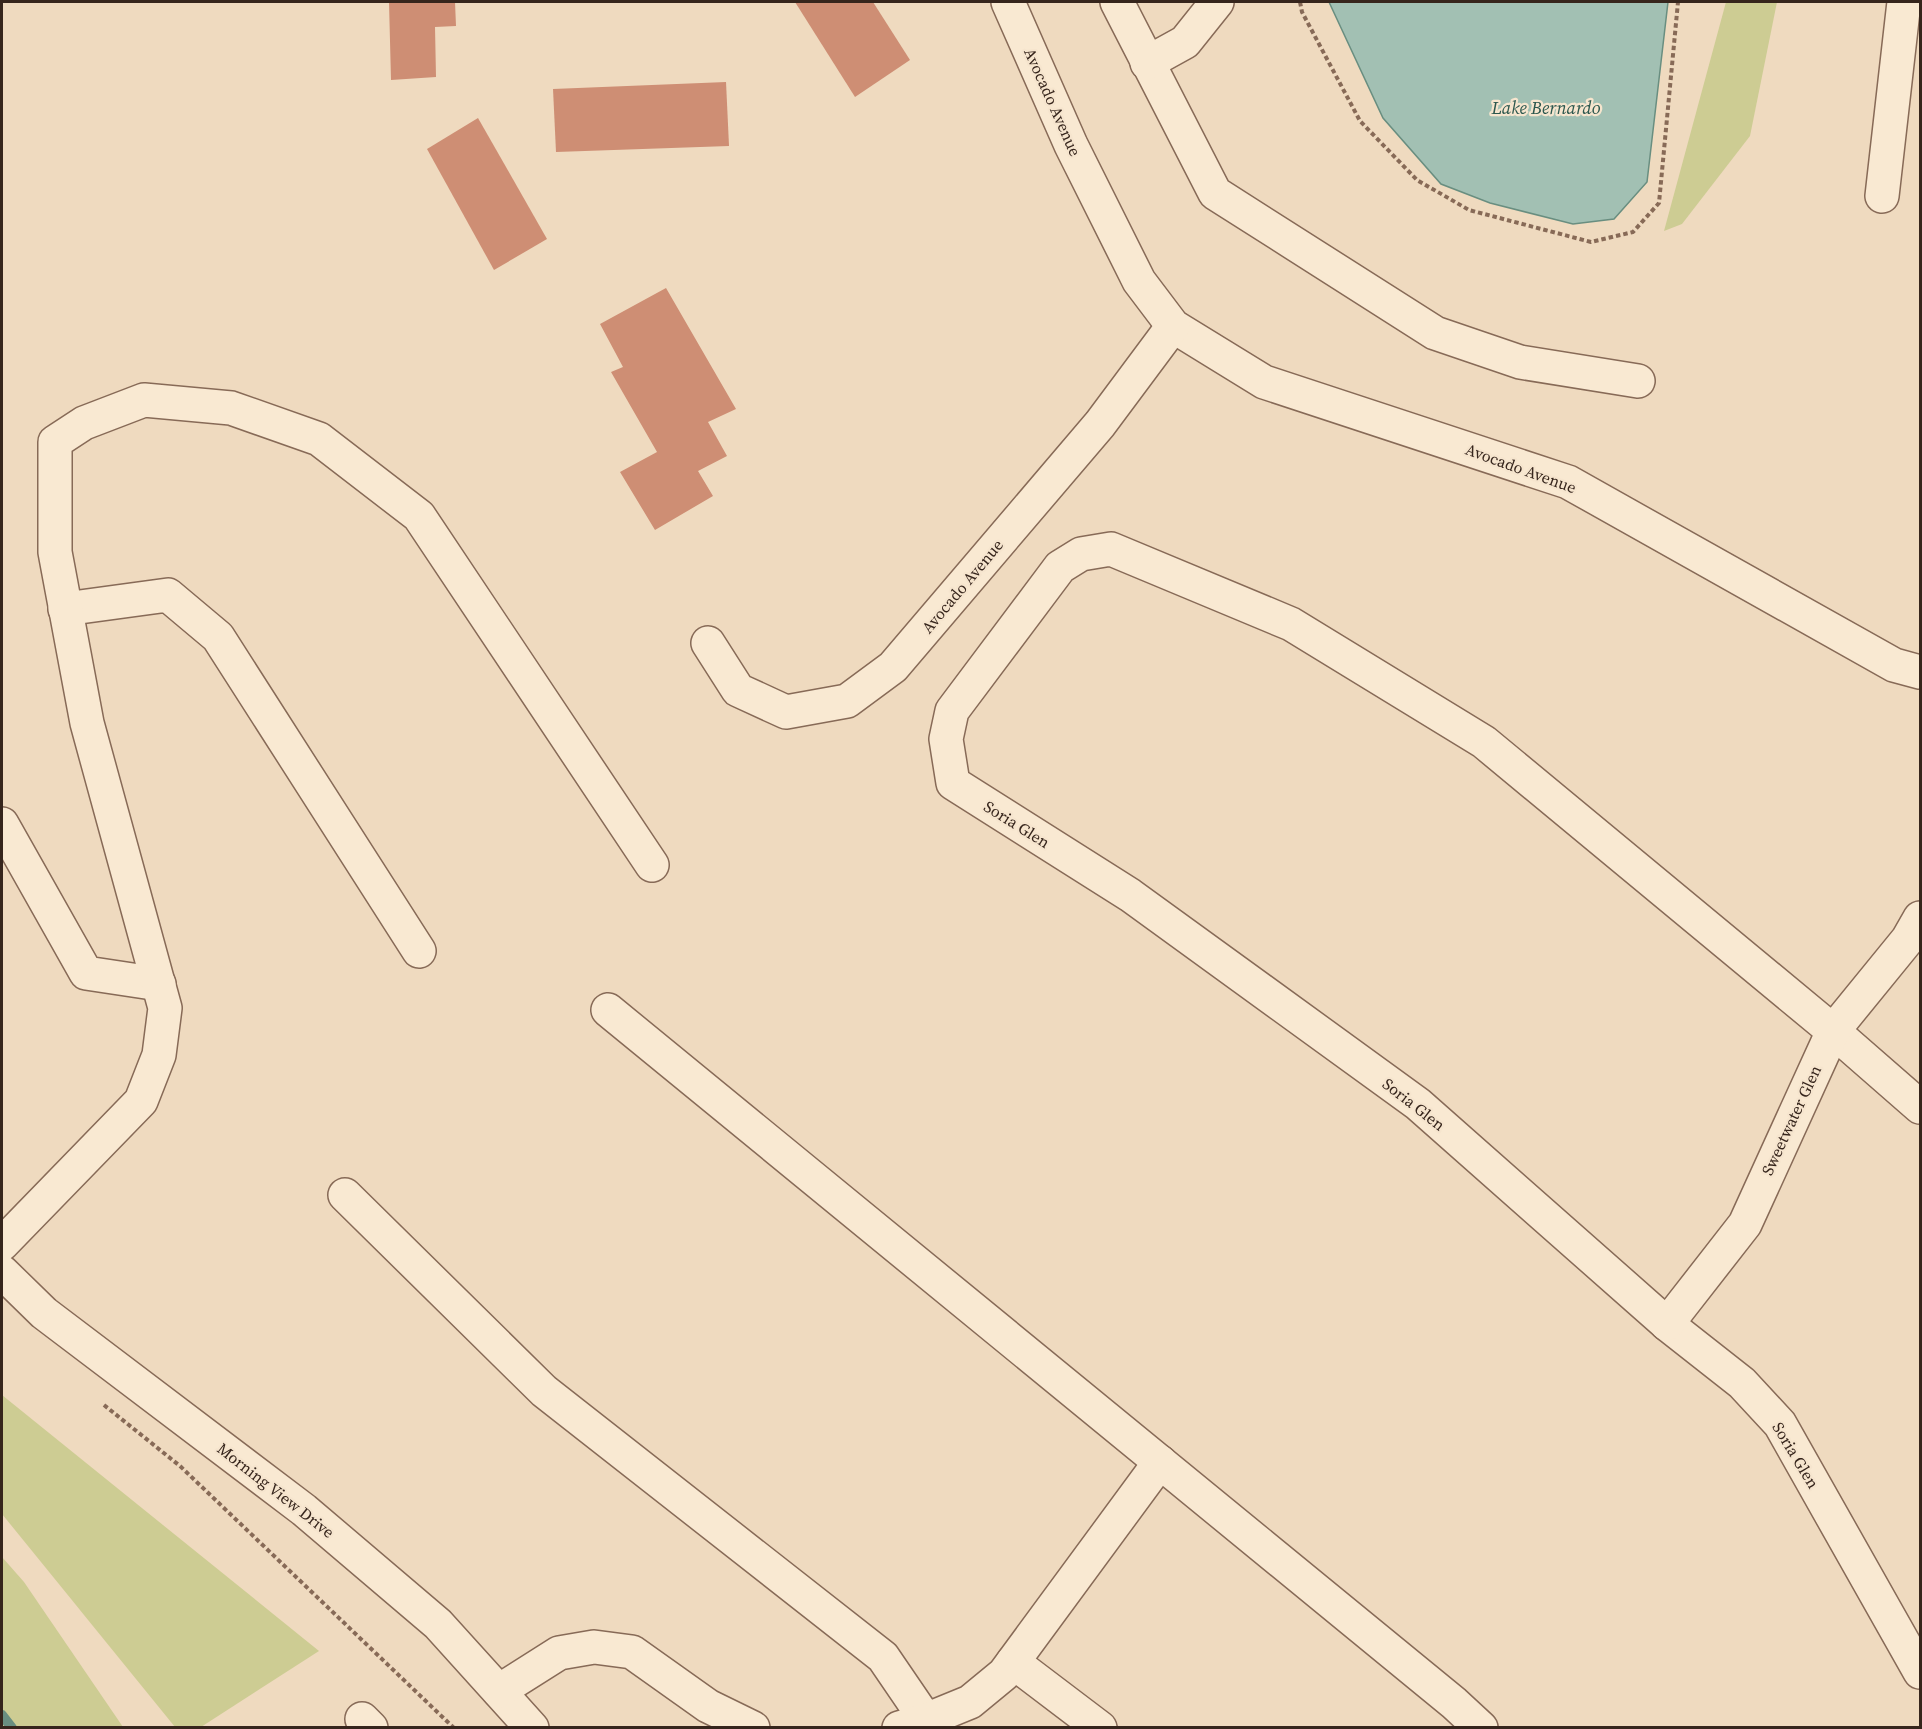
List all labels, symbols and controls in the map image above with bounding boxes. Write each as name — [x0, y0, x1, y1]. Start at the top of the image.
street label: Avocado Avenue — [1019, 44, 1087, 160]
water label: Lake Bernardo — [1491, 95, 1601, 120]
street label: Avocado Avenue — [1463, 438, 1579, 498]
street label: Avocado Avenue — [916, 534, 1008, 638]
street label: Soria Glen — [980, 795, 1054, 853]
street label: Sweetwater Glen — [1756, 1061, 1826, 1179]
street label: Soria Glen — [1378, 1073, 1450, 1136]
street label: Soria Glen — [1768, 1418, 1825, 1493]
street label: Morning View Drive — [213, 1437, 339, 1543]

